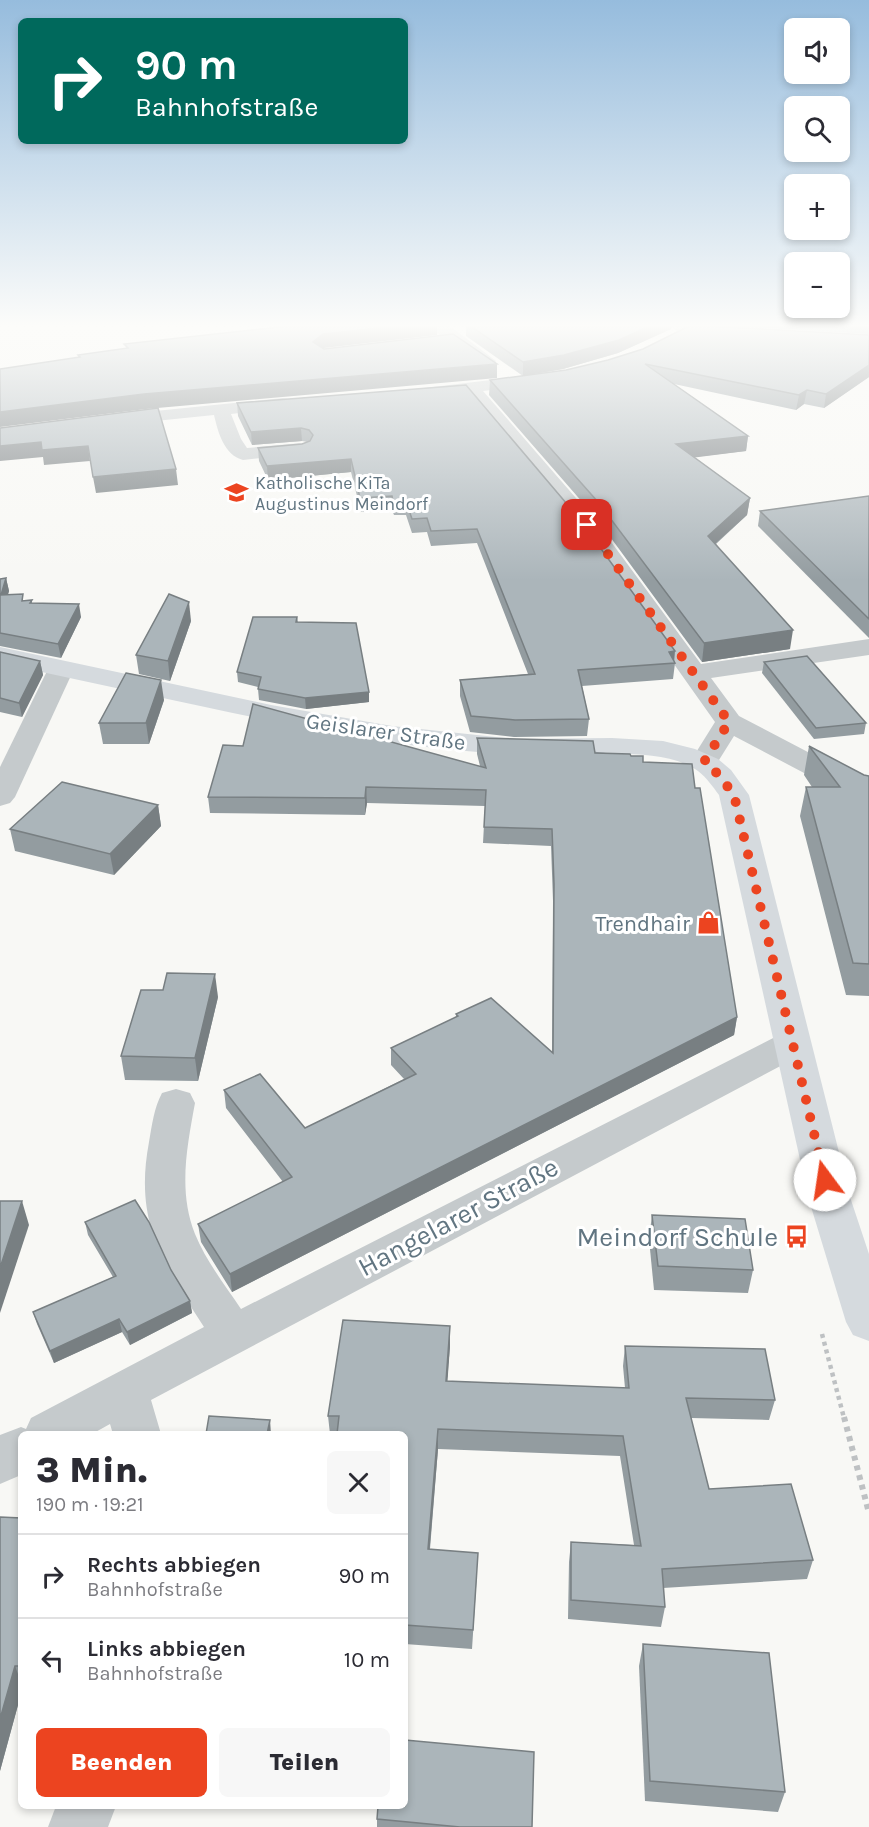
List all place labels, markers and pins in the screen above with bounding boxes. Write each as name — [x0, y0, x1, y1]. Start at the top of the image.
place label: Katholische KiTa Augustinus Meindorf — [255, 472, 429, 515]
school or university icon: Katholische KiTa Augustinus Meindorf — [224, 480, 250, 506]
pin — [561, 499, 612, 550]
shop icon: Trendhair — [695, 910, 721, 936]
place label: Trendhair — [595, 911, 690, 937]
place label: Meindorf Schule — [576, 1221, 778, 1253]
bus stop icon: Meindorf Schule — [783, 1224, 809, 1250]

